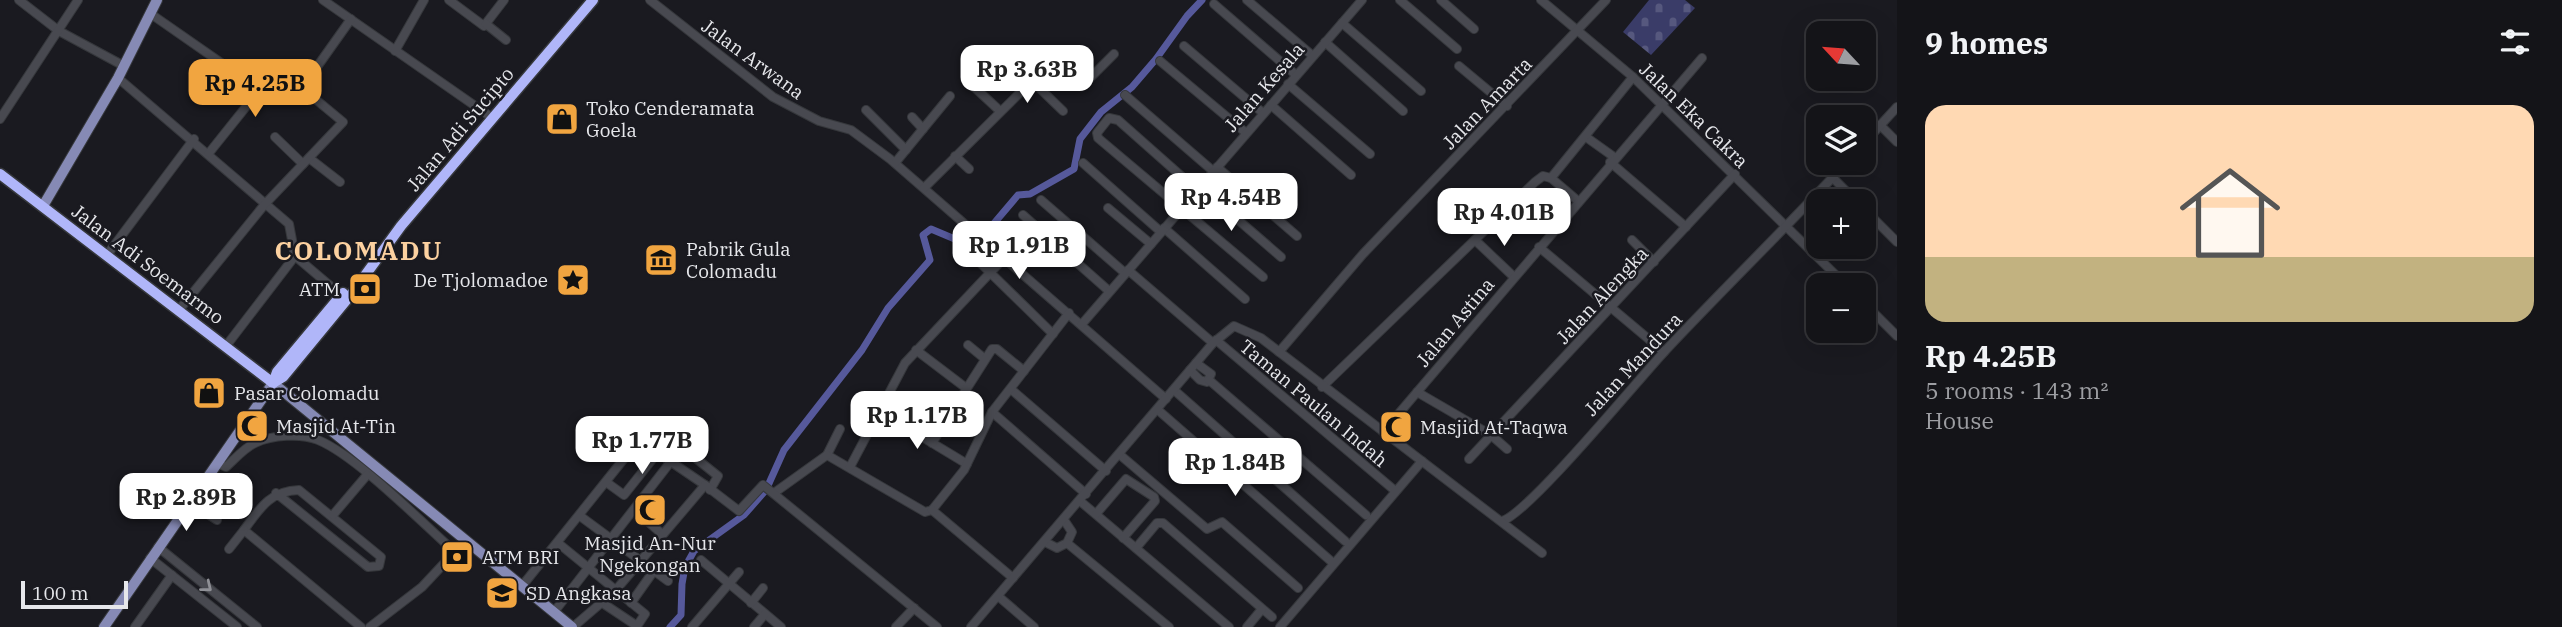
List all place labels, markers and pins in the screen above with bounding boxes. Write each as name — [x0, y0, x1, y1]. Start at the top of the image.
pin: Rp 3.63B — [955, 46, 1099, 105]
pin: Rp 4.25B — [183, 60, 327, 119]
place label: Toko Cenderamata Goela — [586, 96, 755, 142]
shop icon: Toko Cenderamata Goela — [543, 100, 581, 138]
pin: Rp 4.54B — [1159, 174, 1303, 233]
pin: Rp 4.01B — [1432, 188, 1576, 248]
pin: Rp 1.91B — [947, 222, 1091, 281]
place label: Pabrik Gula Colomadu — [686, 237, 791, 283]
museum icon: Pabrik Gula Colomadu — [642, 241, 680, 279]
place icon: De Tjolomadoe — [554, 261, 592, 299]
place label: De Tjolomadoe — [414, 268, 548, 292]
bank icon: ATM — [346, 270, 384, 308]
place label: ATM — [299, 277, 340, 301]
shop icon: Pasar Colomadu — [190, 374, 228, 412]
place label: Pasar Colomadu — [234, 381, 380, 405]
pin: Rp 1.17B — [845, 392, 989, 451]
mosque icon: Masjid At-Tin — [233, 407, 271, 445]
mosque icon: Masjid At-Taqwa — [1377, 408, 1415, 446]
place label: Masjid At-Tin — [276, 414, 396, 438]
place label: Masjid At-Taqwa — [1420, 415, 1568, 439]
pin: Rp 1.77B — [570, 416, 714, 476]
pin: Rp 1.84B — [1163, 438, 1307, 498]
pin: Rp 2.89B — [114, 474, 258, 533]
mosque icon: Masjid An-Nur Ngekongan — [631, 491, 669, 529]
place label: Masjid An-Nur Ngekongan — [584, 531, 716, 577]
bank icon: ATM BRI — [438, 538, 476, 576]
place label: ATM BRI — [482, 545, 559, 569]
school or university icon: SD Angkasa — [483, 574, 521, 612]
place label: SD Angkasa — [526, 581, 632, 605]

